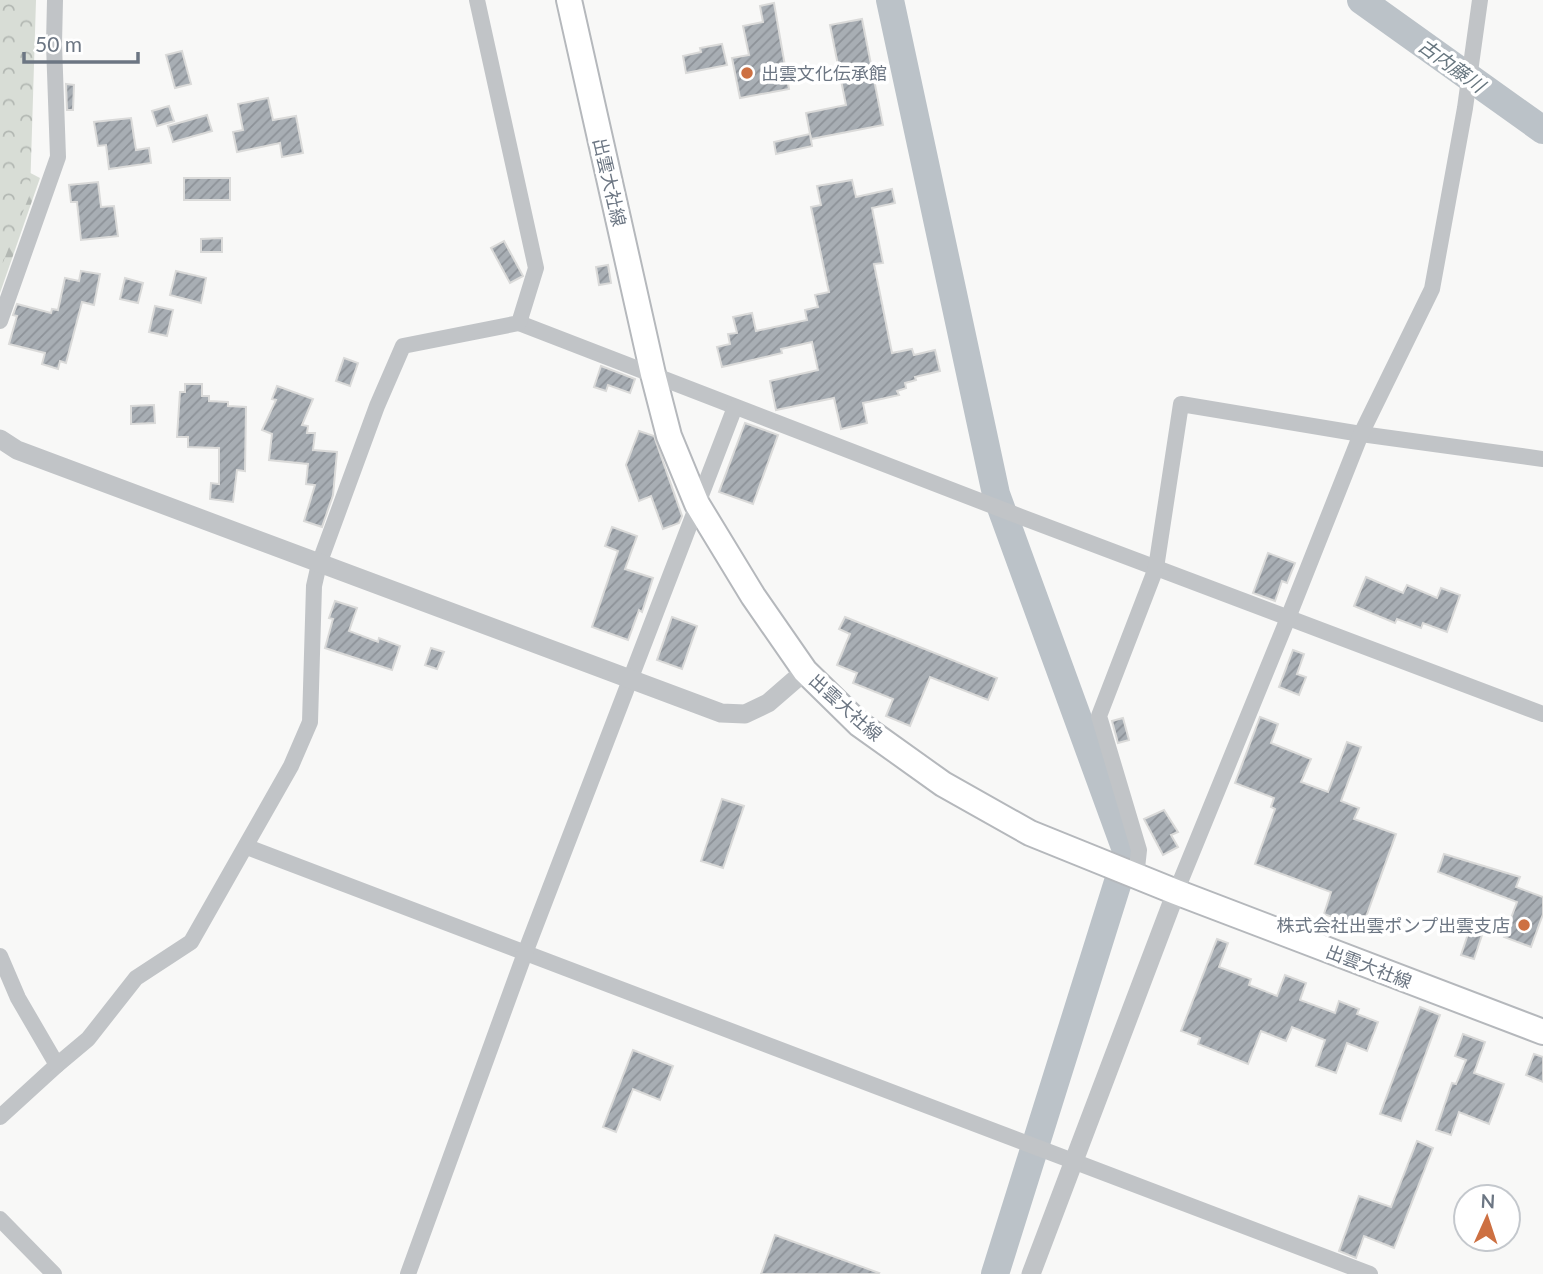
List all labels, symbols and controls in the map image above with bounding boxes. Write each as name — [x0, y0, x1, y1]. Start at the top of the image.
scale bar — [24, 21, 138, 65]
text: 50 m — [35, 31, 82, 56]
water label: 古内藤川 — [1414, 33, 1491, 98]
place label: 出雲文化伝承館 — [761, 62, 887, 84]
marker: 出雲文化伝承館 — [739, 65, 755, 81]
street label: 出雲大社線 — [589, 136, 631, 228]
street label: 出雲大社線 — [805, 669, 887, 745]
place label: 株式会社出雲ポンプ出雲支店 — [1277, 914, 1510, 936]
marker: 株式会社出雲ポンプ出雲支店 — [1516, 917, 1532, 933]
street label: 出雲大社線 — [1323, 940, 1415, 992]
north arrow — [1452, 1183, 1522, 1253]
text: N — [1480, 1189, 1496, 1212]

